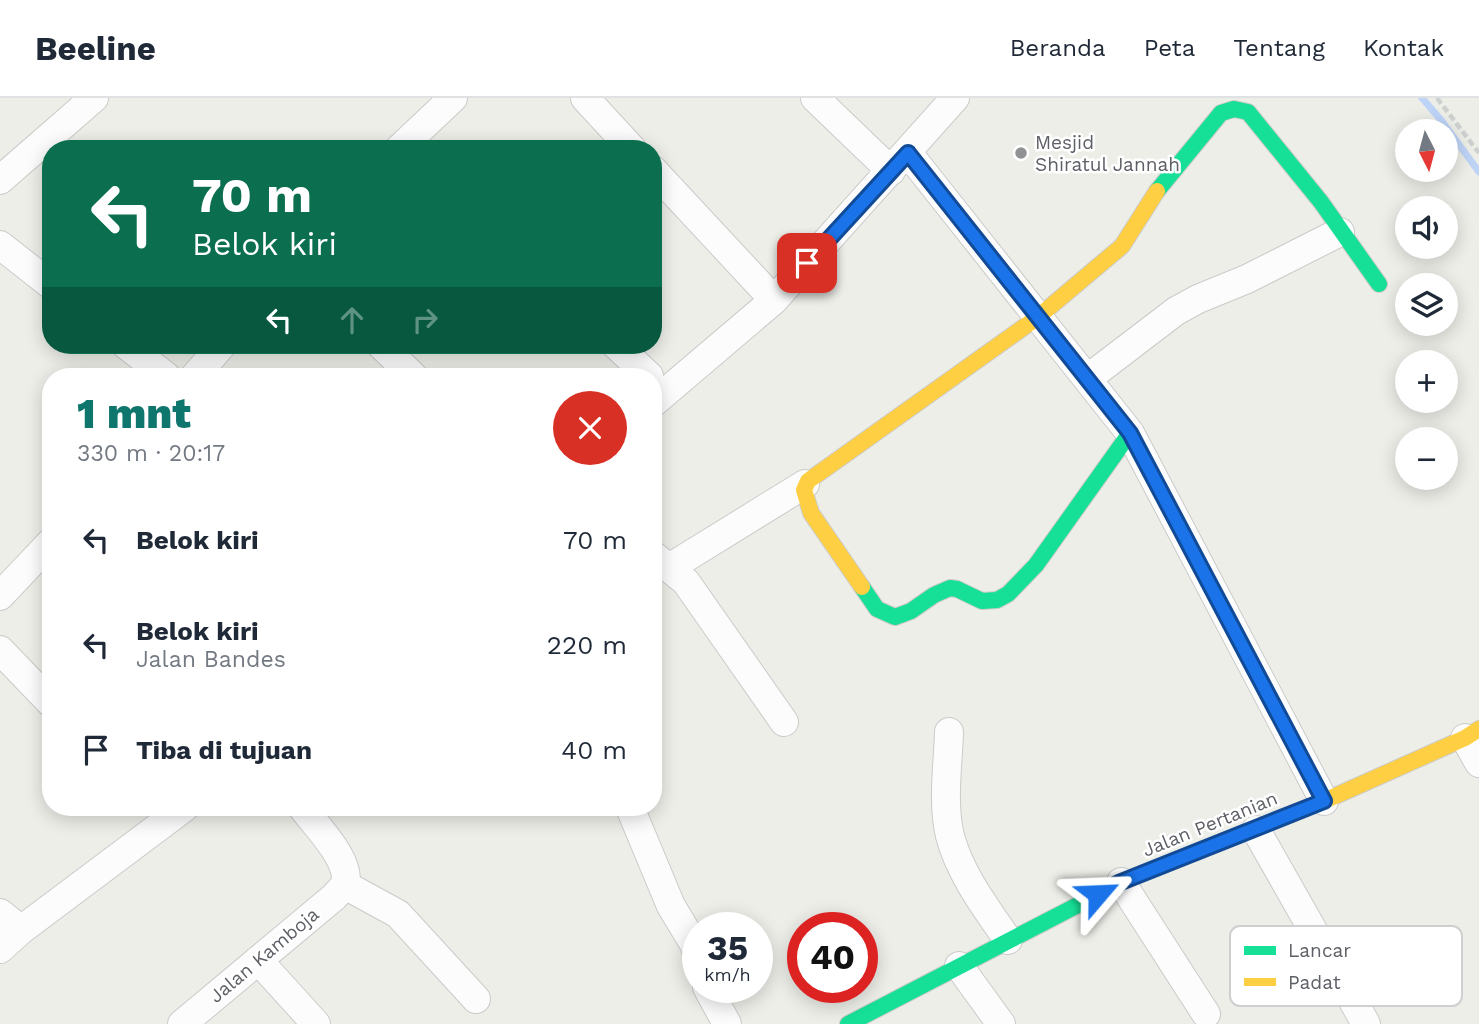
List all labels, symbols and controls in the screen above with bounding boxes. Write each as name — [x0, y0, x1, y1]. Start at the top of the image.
text: Beeline — [35, 29, 156, 68]
text: Beranda — [1010, 34, 1106, 62]
text: Peta — [1144, 34, 1195, 62]
text: Tentang — [1233, 34, 1325, 62]
text: Kontak — [1363, 34, 1444, 62]
north arrow — [1395, 119, 1458, 182]
map controls — [1395, 119, 1458, 490]
place label: Mesjid Shiratul Jannah — [1035, 131, 1180, 176]
marker: Mesjid Shiratul Jannah — [1013, 145, 1029, 161]
text: 70 m — [192, 166, 312, 224]
icon: left — [77, 168, 168, 259]
button: sound — [1395, 196, 1458, 259]
text: Belok kiri — [192, 225, 337, 263]
pin — [777, 233, 837, 293]
icon: arrive — [788, 244, 826, 282]
button: layers — [1395, 273, 1458, 336]
icon: left — [260, 301, 298, 339]
icon: ahead — [333, 301, 371, 339]
icon: right — [406, 301, 444, 339]
button: + — [1395, 350, 1458, 413]
text: 1 mnt — [77, 389, 191, 438]
button: close — [553, 391, 627, 465]
button: − — [1395, 427, 1458, 490]
text: 330 m · 20:17 — [77, 440, 225, 467]
icon: left — [77, 521, 115, 559]
text: Belok kiri — [136, 525, 259, 555]
text: 70 m — [563, 525, 627, 555]
text: Belok kiri — [136, 616, 259, 646]
icon: left — [77, 626, 115, 664]
text: 220 m — [547, 630, 627, 660]
text: Jalan Bandes — [136, 646, 286, 673]
icon: arrive — [77, 731, 115, 769]
text: Tiba di tujuan — [136, 735, 312, 765]
text: 40 m — [561, 735, 627, 765]
street label: Jalan Pertanian — [1139, 786, 1281, 862]
position arrow — [1061, 857, 1135, 931]
street label: Jalan Kamboja — [204, 902, 324, 1008]
speed limit sign: 40 — [787, 912, 878, 1003]
legend — [1230, 926, 1462, 1006]
text: 35 — [707, 927, 748, 969]
text: Lancar — [1288, 939, 1351, 962]
text: km/h — [704, 964, 751, 985]
text: Padat — [1288, 971, 1341, 994]

